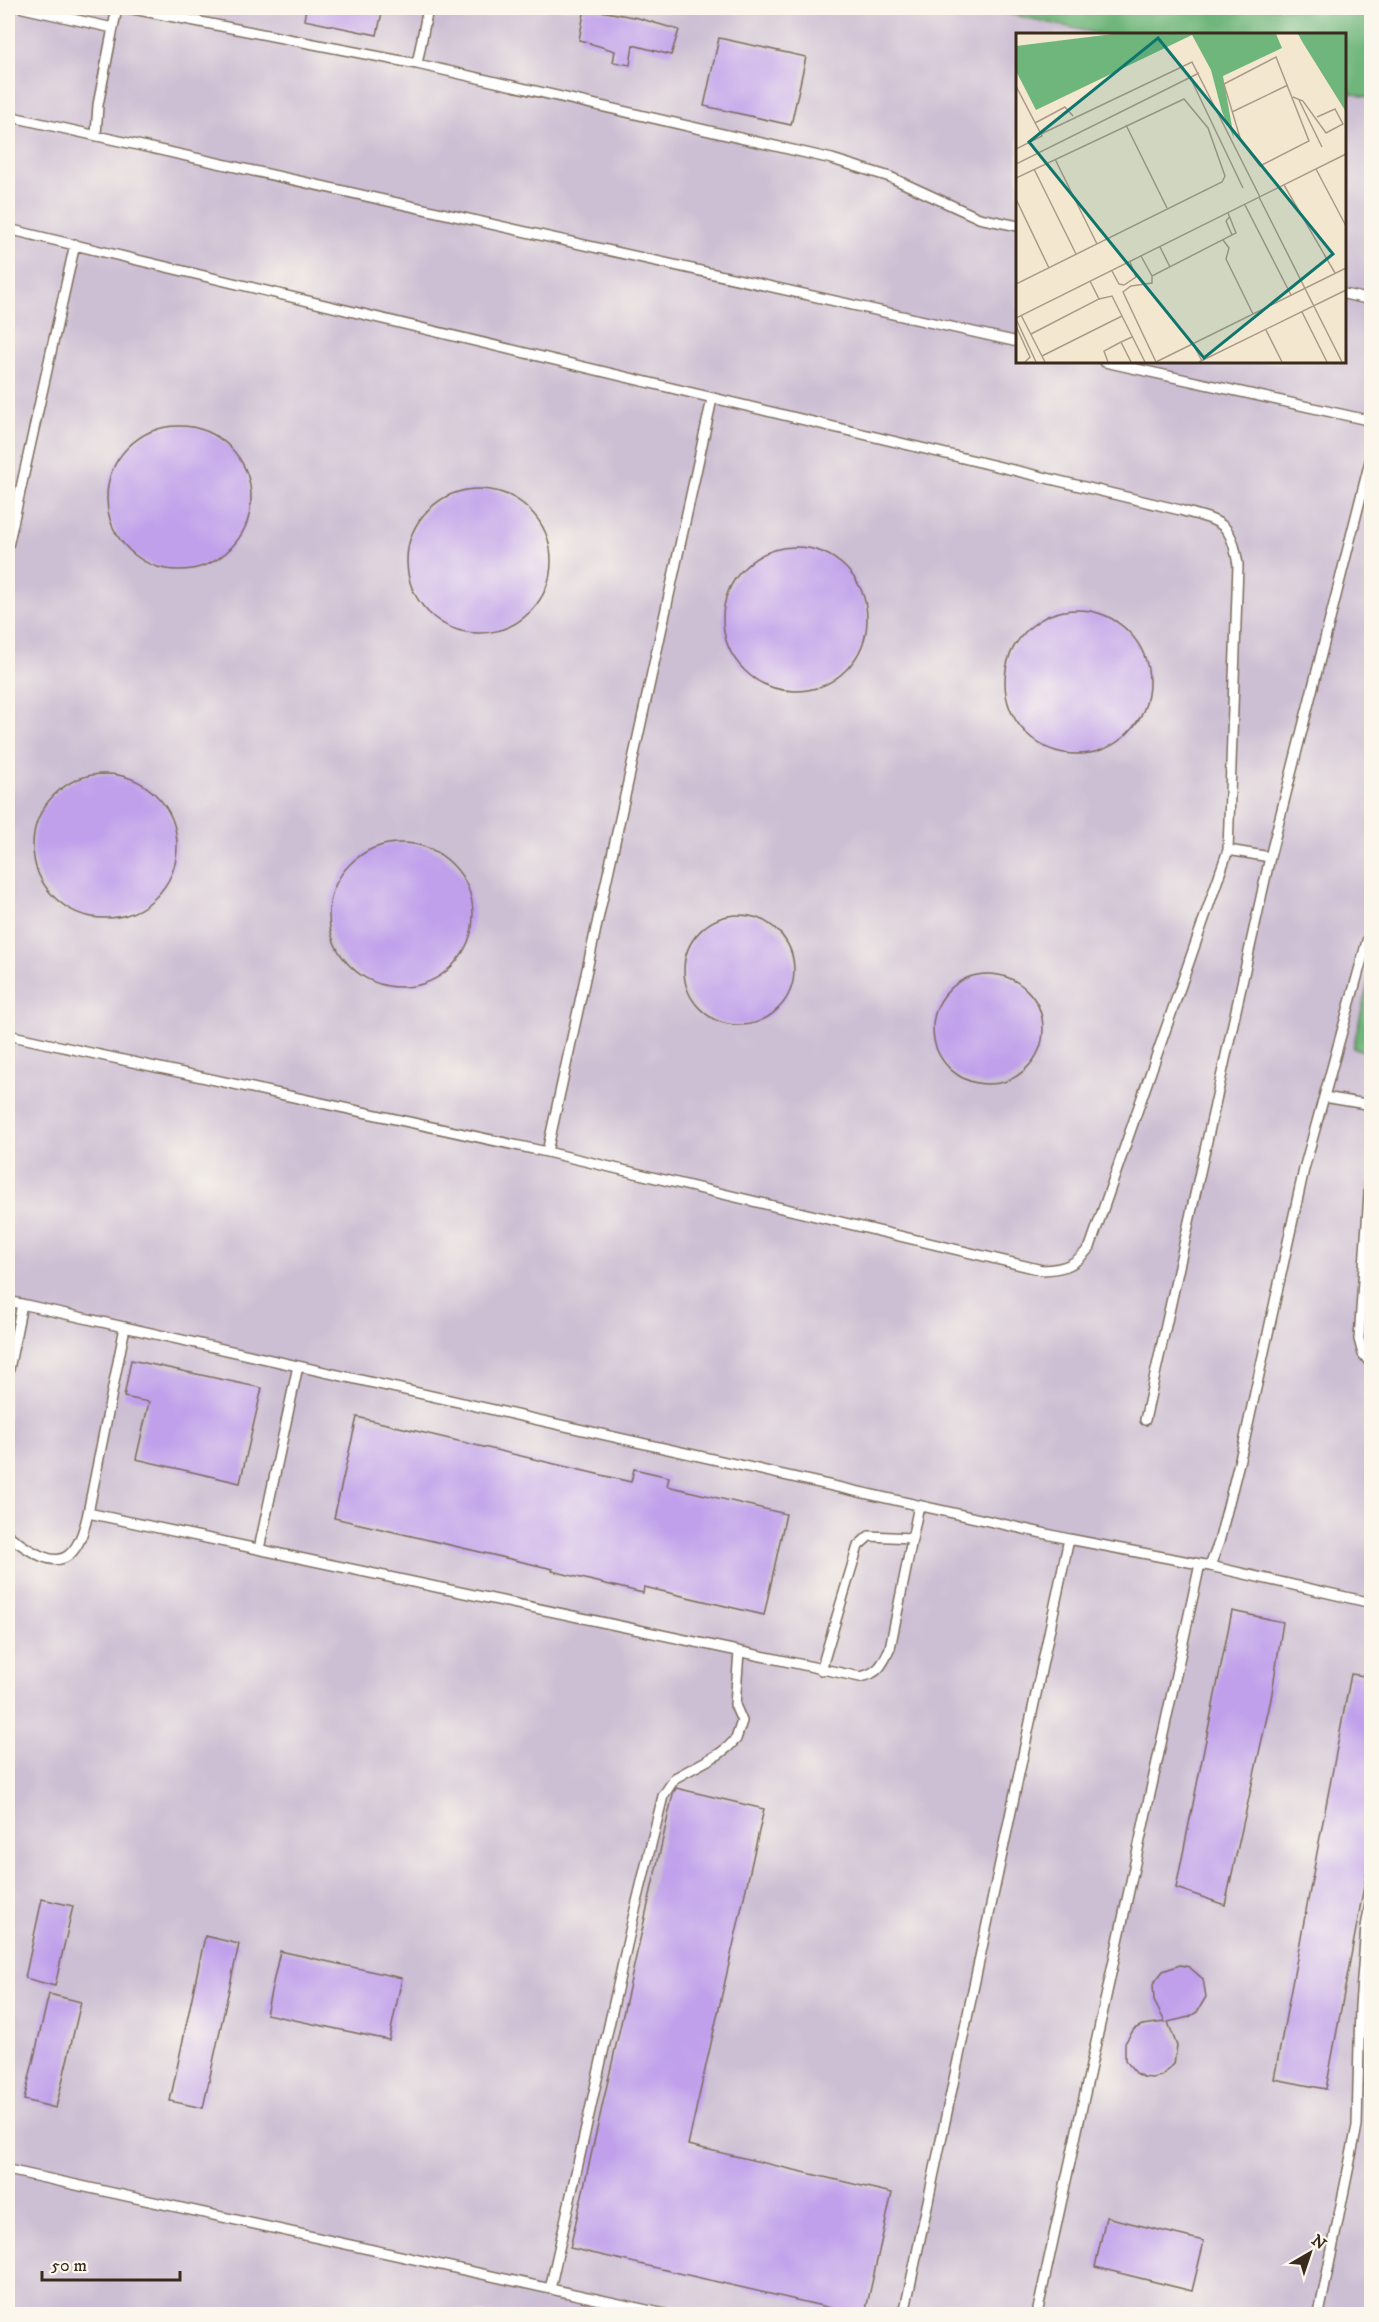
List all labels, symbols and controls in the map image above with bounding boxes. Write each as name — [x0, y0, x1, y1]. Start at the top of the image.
inset map — [1016, 33, 1346, 363]
north arrow — [1280, 2223, 1340, 2283]
text: N — [1307, 2230, 1330, 2254]
scale bar — [42, 2244, 180, 2282]
text: 50 m — [51, 2255, 87, 2277]

